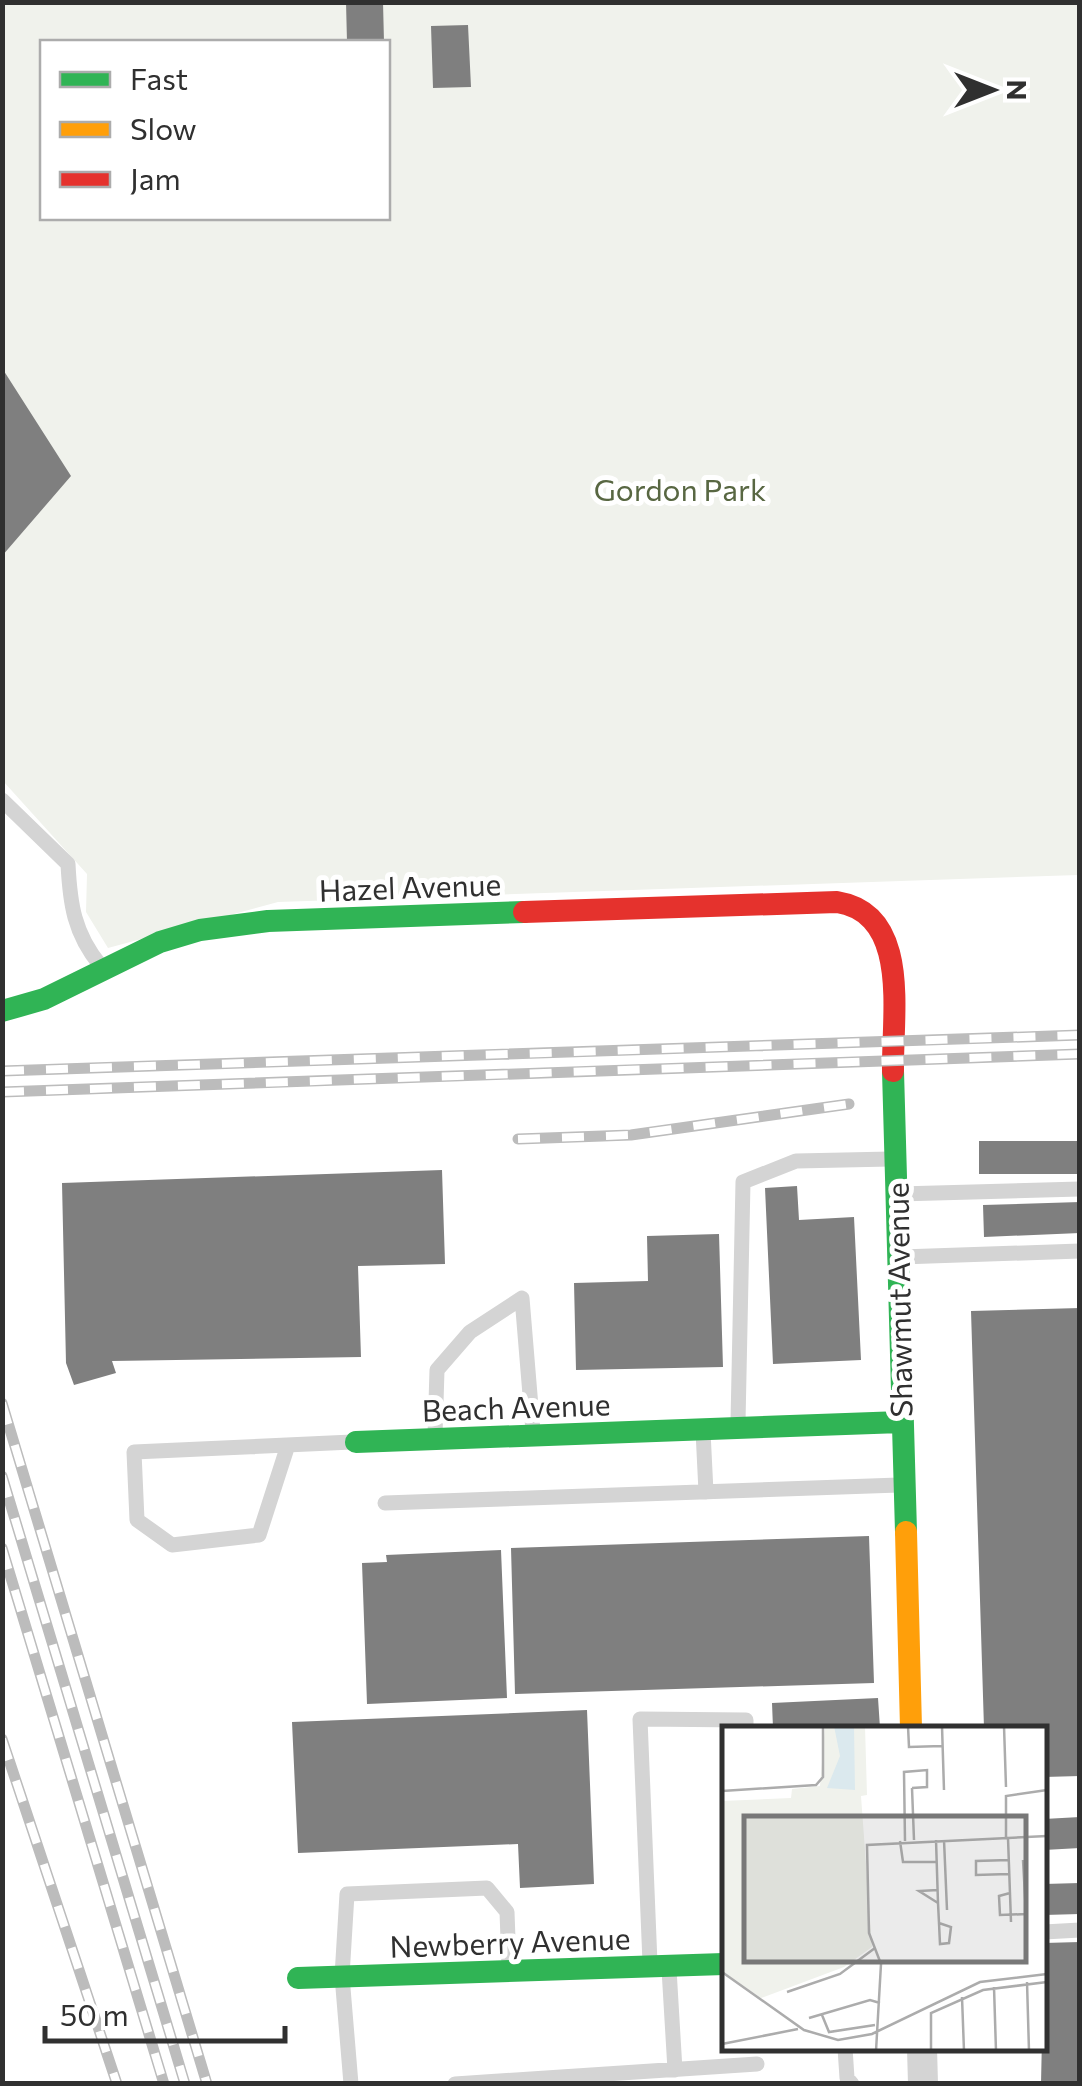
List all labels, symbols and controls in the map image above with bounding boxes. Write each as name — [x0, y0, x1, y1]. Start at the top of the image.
legend — [40, 40, 390, 220]
north arrow — [942, 40, 1042, 140]
text: Fast — [130, 59, 188, 96]
text: N — [1001, 80, 1035, 101]
text: Slow — [130, 109, 197, 146]
text: Jam — [130, 159, 181, 196]
park label: Gordon Park — [594, 470, 766, 507]
street label: Hazel Avenue — [318, 864, 502, 908]
street label: Shawmut Avenue — [877, 1182, 919, 1418]
street label: Beach Avenue — [421, 1384, 611, 1428]
inset map — [722, 1726, 1047, 2051]
street label: Newberry Avenue — [389, 1918, 631, 1964]
scale bar — [45, 1981, 285, 2043]
text: 50 m — [60, 1995, 129, 2032]

